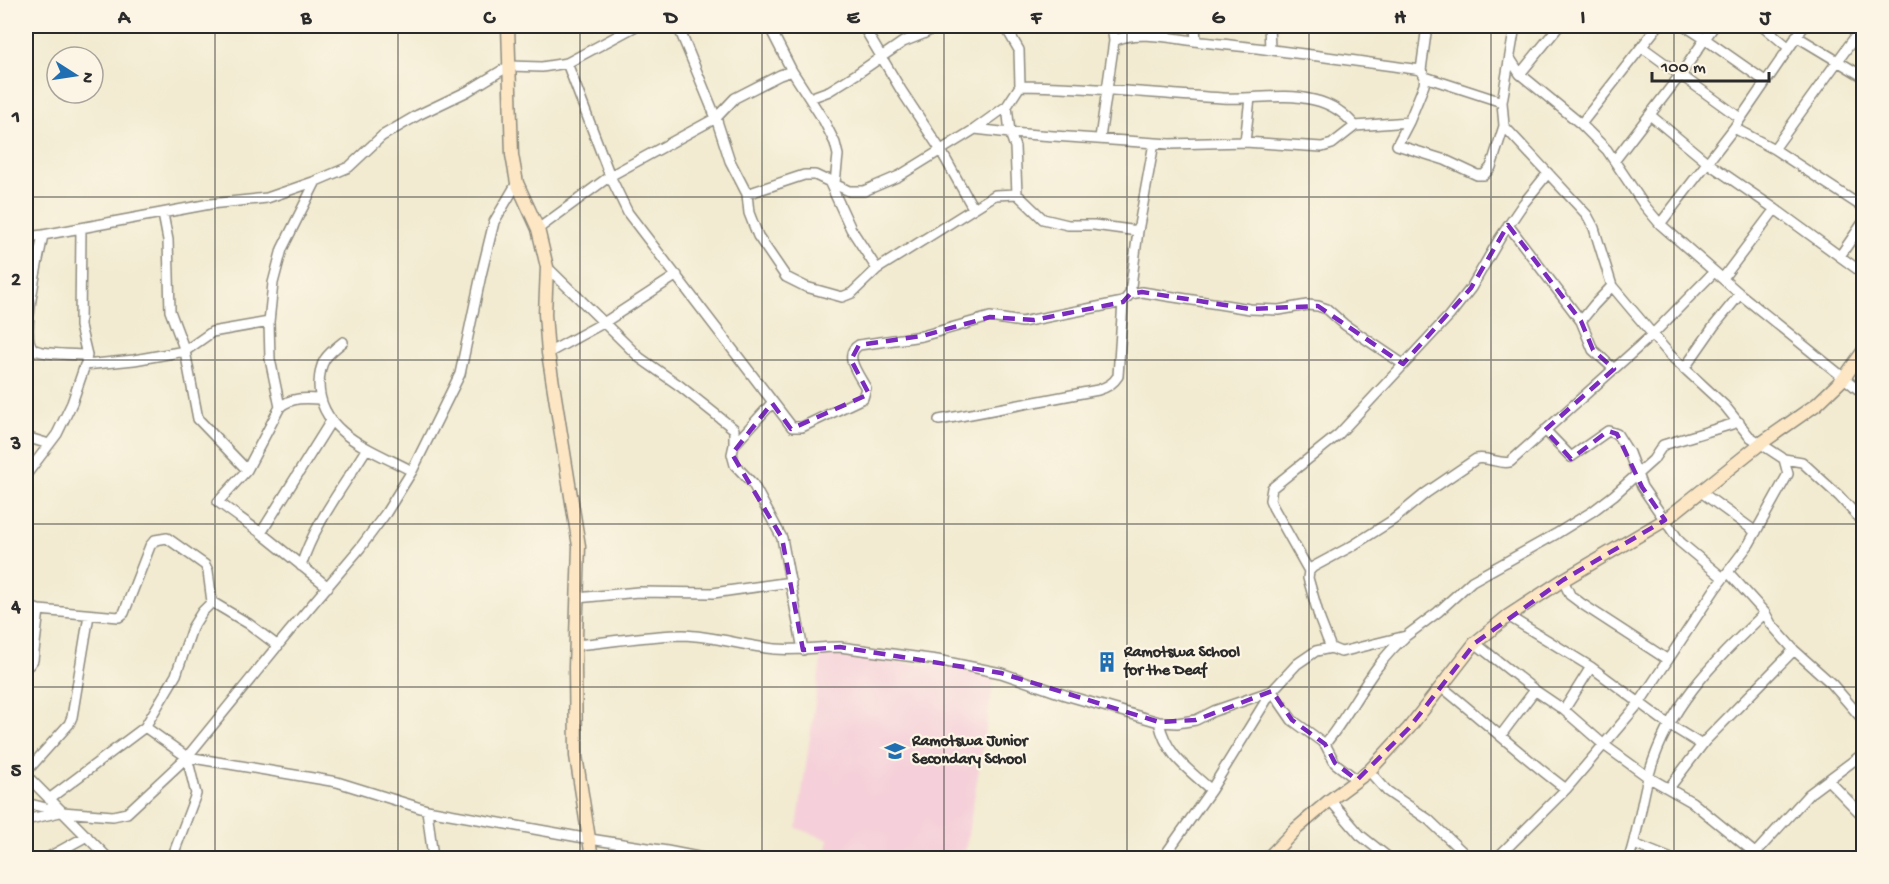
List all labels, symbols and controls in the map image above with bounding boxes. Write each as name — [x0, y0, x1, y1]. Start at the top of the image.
text: A — [117, 8, 132, 31]
text: B — [300, 8, 312, 31]
text: C — [483, 8, 497, 31]
text: D — [662, 8, 678, 31]
text: E — [847, 8, 861, 31]
text: F — [1030, 8, 1043, 31]
text: G — [1212, 8, 1226, 31]
text: H — [1394, 8, 1406, 31]
text: I — [1581, 8, 1586, 31]
text: J — [1759, 8, 1772, 31]
north arrow — [45, 45, 105, 105]
scale bar — [1652, 45, 1769, 83]
text: 100 m — [1660, 58, 1706, 79]
text: N — [76, 70, 97, 85]
text: 1 — [11, 107, 20, 130]
text: 2 — [11, 270, 21, 293]
text: 3 — [10, 434, 21, 457]
text: 4 — [10, 597, 21, 620]
place label: Ramotswa School for the Deaf — [1123, 644, 1240, 681]
building icon: Ramotswa School for the Deaf — [1095, 650, 1119, 674]
place label: Ramotswa Junior Secondary School — [911, 733, 1030, 770]
school or university icon: Ramotswa Junior Secondary School — [883, 739, 907, 763]
text: 5 — [11, 761, 22, 784]

